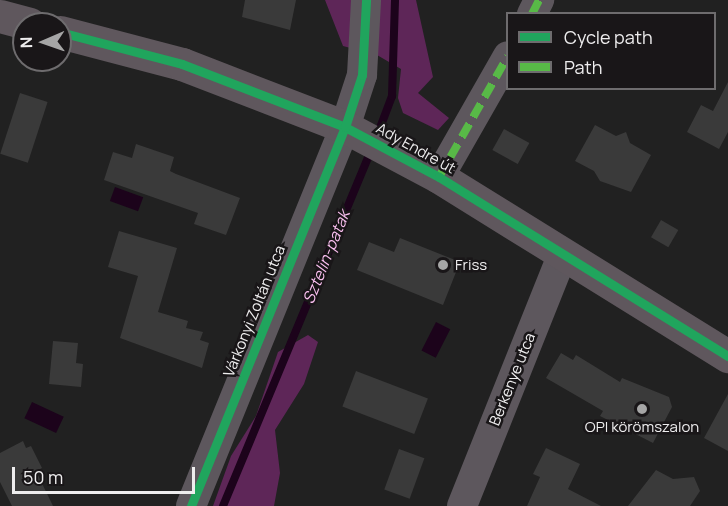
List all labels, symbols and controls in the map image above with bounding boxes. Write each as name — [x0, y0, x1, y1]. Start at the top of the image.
north arrow — [12, 12, 72, 72]
legend — [506, 12, 716, 90]
text: Cycle path — [564, 25, 653, 49]
text: N — [15, 36, 37, 49]
text: Path — [564, 55, 602, 79]
street label: Ady Endre út — [373, 119, 459, 177]
water label: Sztelin-patak — [299, 207, 353, 307]
street label: Várkonyi Zoltán utca — [219, 243, 289, 379]
place label: Friss — [455, 256, 487, 274]
marker: Friss — [436, 258, 450, 272]
street label: Berkenye utca — [485, 330, 539, 428]
marker: OPI körömszalon — [635, 402, 649, 416]
place label: OPI körömszalon — [585, 418, 699, 436]
scale bar — [15, 455, 198, 493]
text: 50 m — [23, 465, 63, 489]

